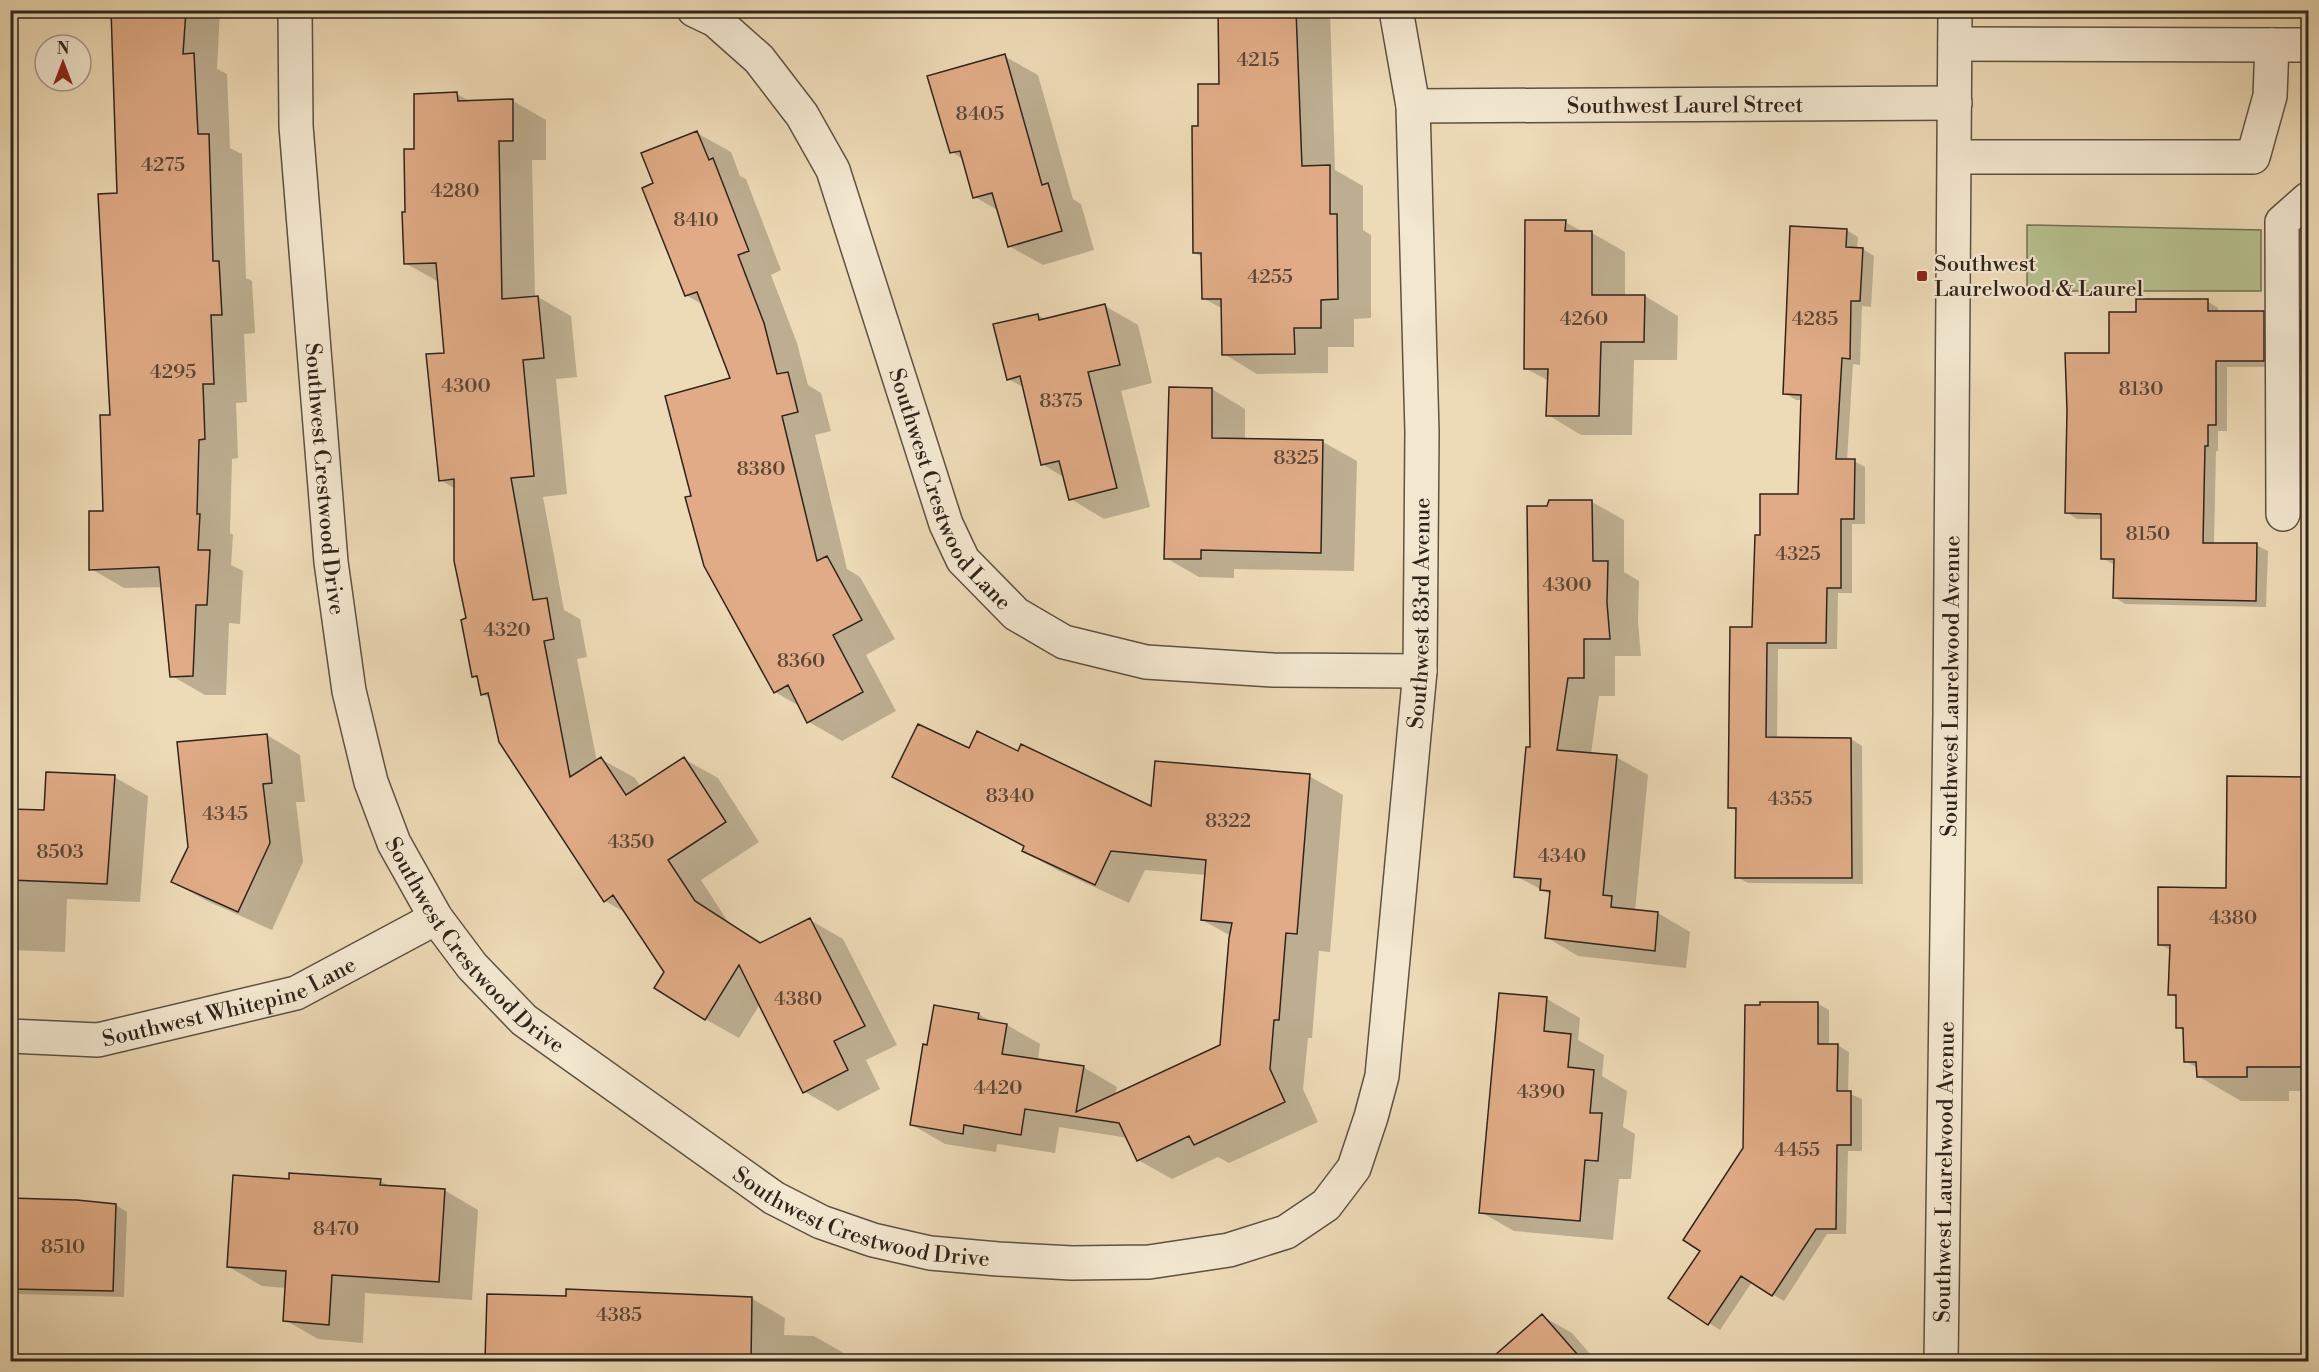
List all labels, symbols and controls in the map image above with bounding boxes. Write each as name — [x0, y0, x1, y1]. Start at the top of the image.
north arrow — [33, 33, 93, 93]
text: N — [57, 39, 70, 59]
house number: 4215 — [1236, 48, 1280, 73]
street label: Southwest Laurel Street — [1567, 92, 1804, 120]
house number: 8405 — [956, 102, 1004, 127]
house number: 4275 — [141, 153, 185, 178]
house number: 4280 — [431, 179, 479, 204]
house number: 8410 — [673, 208, 719, 233]
place label: Southwest Laurelwood & Laurel — [1934, 251, 2144, 303]
house number: 4255 — [1247, 265, 1293, 290]
marker: Southwest Laurelwood & Laurel — [1915, 269, 1929, 283]
house number: 4260 — [1560, 307, 1608, 332]
house number: 4285 — [1792, 307, 1838, 332]
street label: Southwest Crestwood Drive — [298, 342, 350, 617]
house number: 4295 — [150, 360, 196, 385]
street label: Southwest Crestwood Lane — [882, 365, 1017, 616]
house number: 4300 — [441, 374, 491, 399]
house number: 8130 — [2119, 377, 2163, 402]
house number: 8375 — [1039, 389, 1083, 414]
house number: 8325 — [1273, 446, 1319, 471]
house number: 8380 — [737, 457, 785, 482]
street label: Southwest 83rd Avenue — [1403, 497, 1436, 730]
house number: 8150 — [2126, 522, 2170, 547]
street label: Southwest Laurelwood Avenue — [1936, 535, 1966, 837]
house number: 4325 — [1775, 542, 1821, 567]
house number: 4300 — [1542, 573, 1592, 598]
house number: 4320 — [483, 618, 531, 643]
house number: 8360 — [777, 649, 825, 674]
house number: 8340 — [986, 784, 1034, 809]
house number: 4355 — [1768, 787, 1812, 812]
house number: 4345 — [202, 802, 248, 827]
house number: 8322 — [1205, 809, 1251, 834]
house number: 4350 — [607, 830, 655, 855]
street label: Southwest Crestwood Drive — [379, 833, 569, 1060]
house number: 8503 — [36, 840, 84, 865]
house number: 4340 — [1538, 844, 1586, 869]
house number: 4380 — [2209, 906, 2257, 931]
street label: Southwest Whitepine Lane — [100, 951, 361, 1054]
house number: 4380 — [774, 987, 822, 1012]
street label: Southwest Laurelwood Avenue — [1930, 1021, 1961, 1323]
house number: 4420 — [974, 1076, 1022, 1101]
house number: 4390 — [1517, 1080, 1565, 1105]
house number: 4455 — [1774, 1138, 1820, 1163]
street label: Southwest Crestwood Drive — [727, 1161, 991, 1273]
house number: 8470 — [313, 1217, 359, 1242]
house number: 8510 — [41, 1235, 85, 1260]
house number: 4385 — [596, 1303, 642, 1328]

